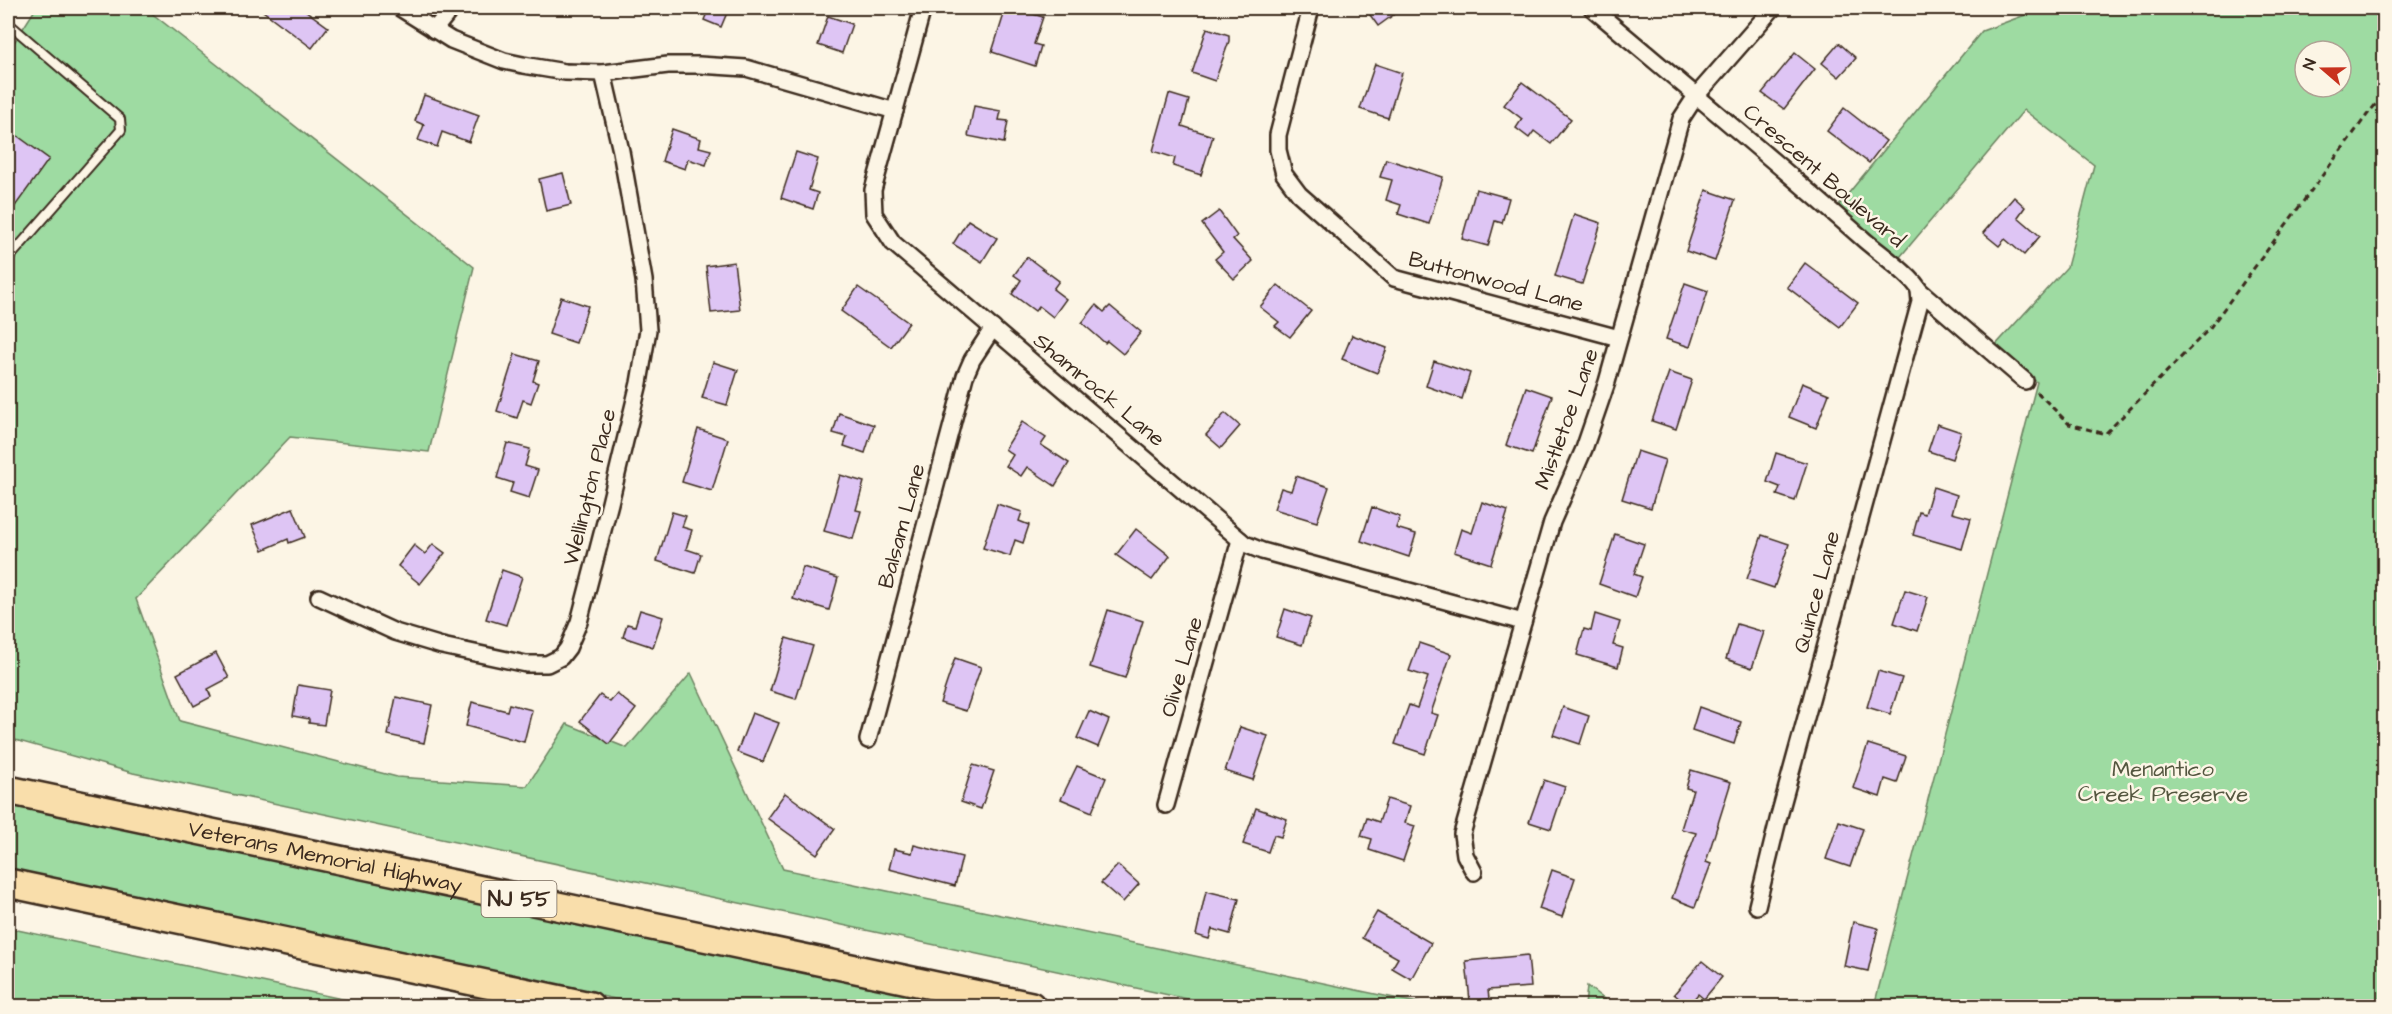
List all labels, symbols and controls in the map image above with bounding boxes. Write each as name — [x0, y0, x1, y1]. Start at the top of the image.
north arrow — [2293, 39, 2353, 99]
text: N — [2298, 56, 2322, 73]
street label: Crescent Boulevard — [1736, 97, 1912, 255]
street label: Buttonwood Lane — [1405, 244, 1587, 320]
street label: Shamrock Lane — [1026, 326, 1172, 454]
street label: Mistletoe Lane — [1527, 344, 1607, 494]
street label: Wellington Place — [556, 405, 625, 569]
street label: Balsam Lane — [870, 460, 934, 592]
street label: Quince Lane — [1786, 527, 1848, 656]
street label: Olive Lane — [1153, 613, 1211, 721]
park label: Menantico Creek Preserve — [2078, 754, 2248, 810]
street label: Veterans Memorial Highway — [185, 813, 465, 902]
road number: NJ 55 — [482, 881, 556, 917]

